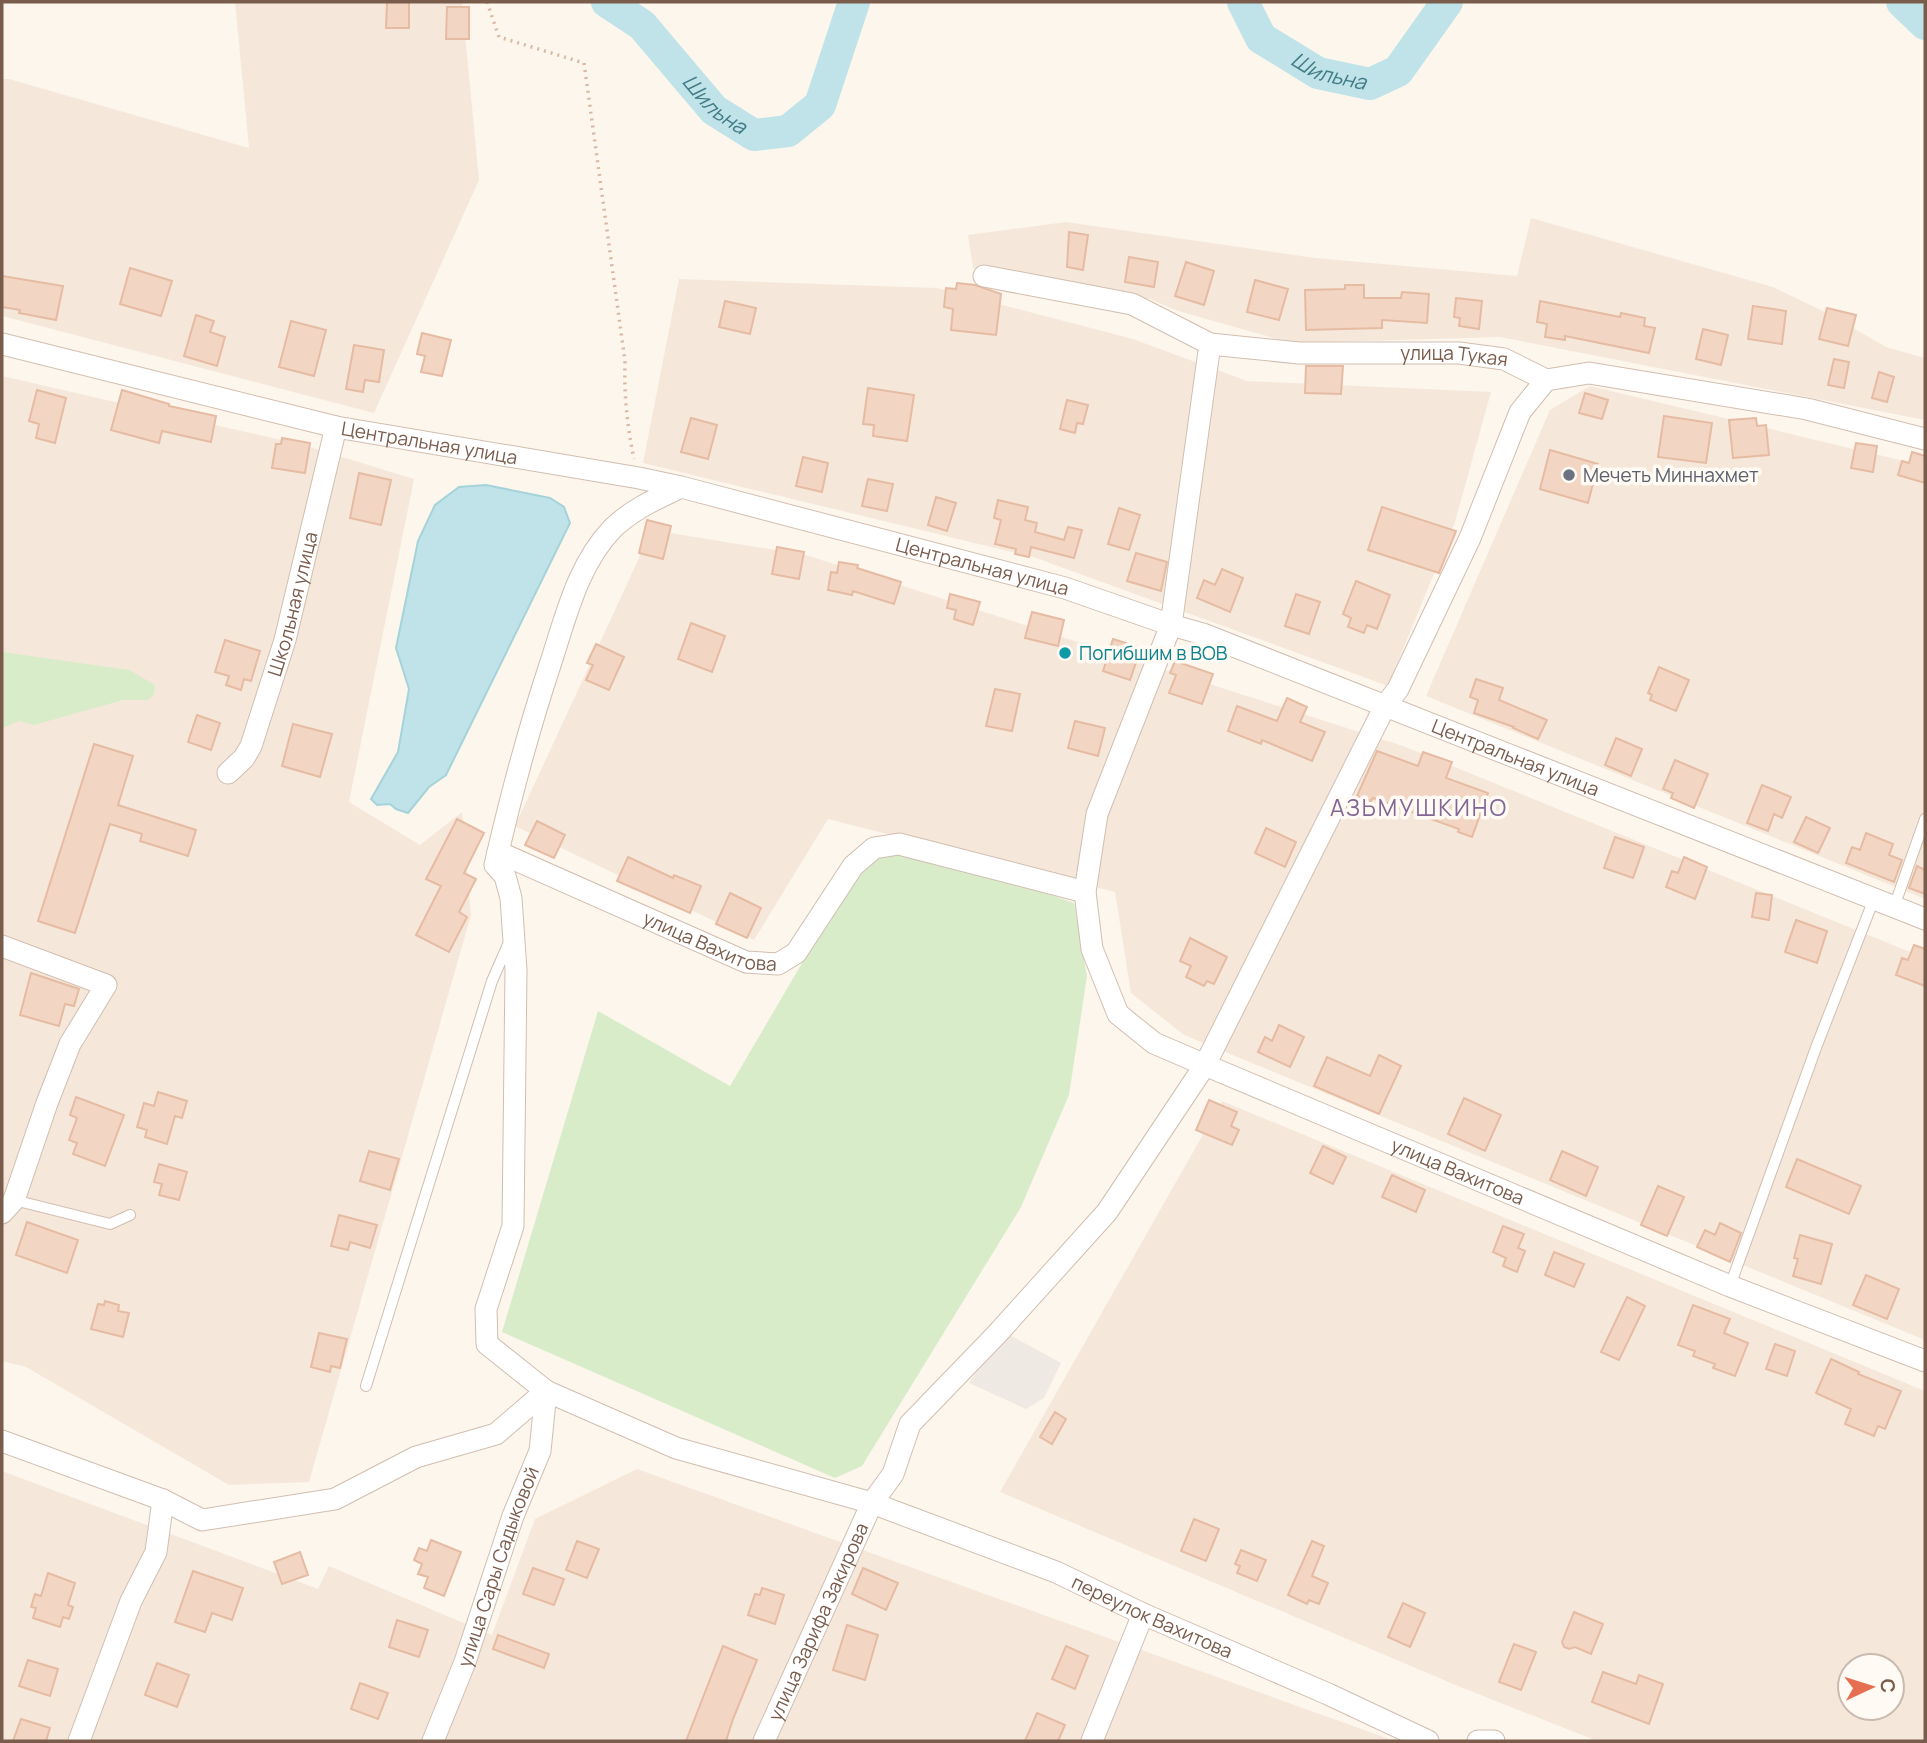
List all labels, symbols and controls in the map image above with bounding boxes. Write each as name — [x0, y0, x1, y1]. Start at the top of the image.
water label: Шильна — [1286, 45, 1370, 96]
water label: Шильна — [677, 68, 753, 141]
street label: улица Тукая — [1400, 340, 1510, 372]
street label: Центральная улица — [340, 415, 519, 470]
place label: Мечеть Миннахмет — [1583, 462, 1759, 488]
marker: Мечеть Миннахмет — [1561, 467, 1577, 483]
street label: Школьная улица — [261, 529, 323, 680]
street label: Центральная улица — [893, 531, 1072, 601]
place label: Погибшим в ВОВ — [1079, 640, 1228, 666]
marker: Погибшим в ВОВ — [1057, 645, 1073, 661]
street label: Центральная улица — [1428, 713, 1603, 802]
district label: АЗЬМУШКИНО — [1330, 791, 1508, 823]
street label: улица Вахитова — [639, 905, 777, 977]
street label: улица Вахитова — [1387, 1132, 1528, 1211]
street label: улица Сары Садыковой — [451, 1463, 545, 1670]
street label: улица Зарифа Закирова — [762, 1518, 874, 1725]
street label: переулок Вахитова — [1068, 1569, 1237, 1664]
north arrow — [1836, 1652, 1906, 1722]
text: С — [1875, 1678, 1901, 1694]

